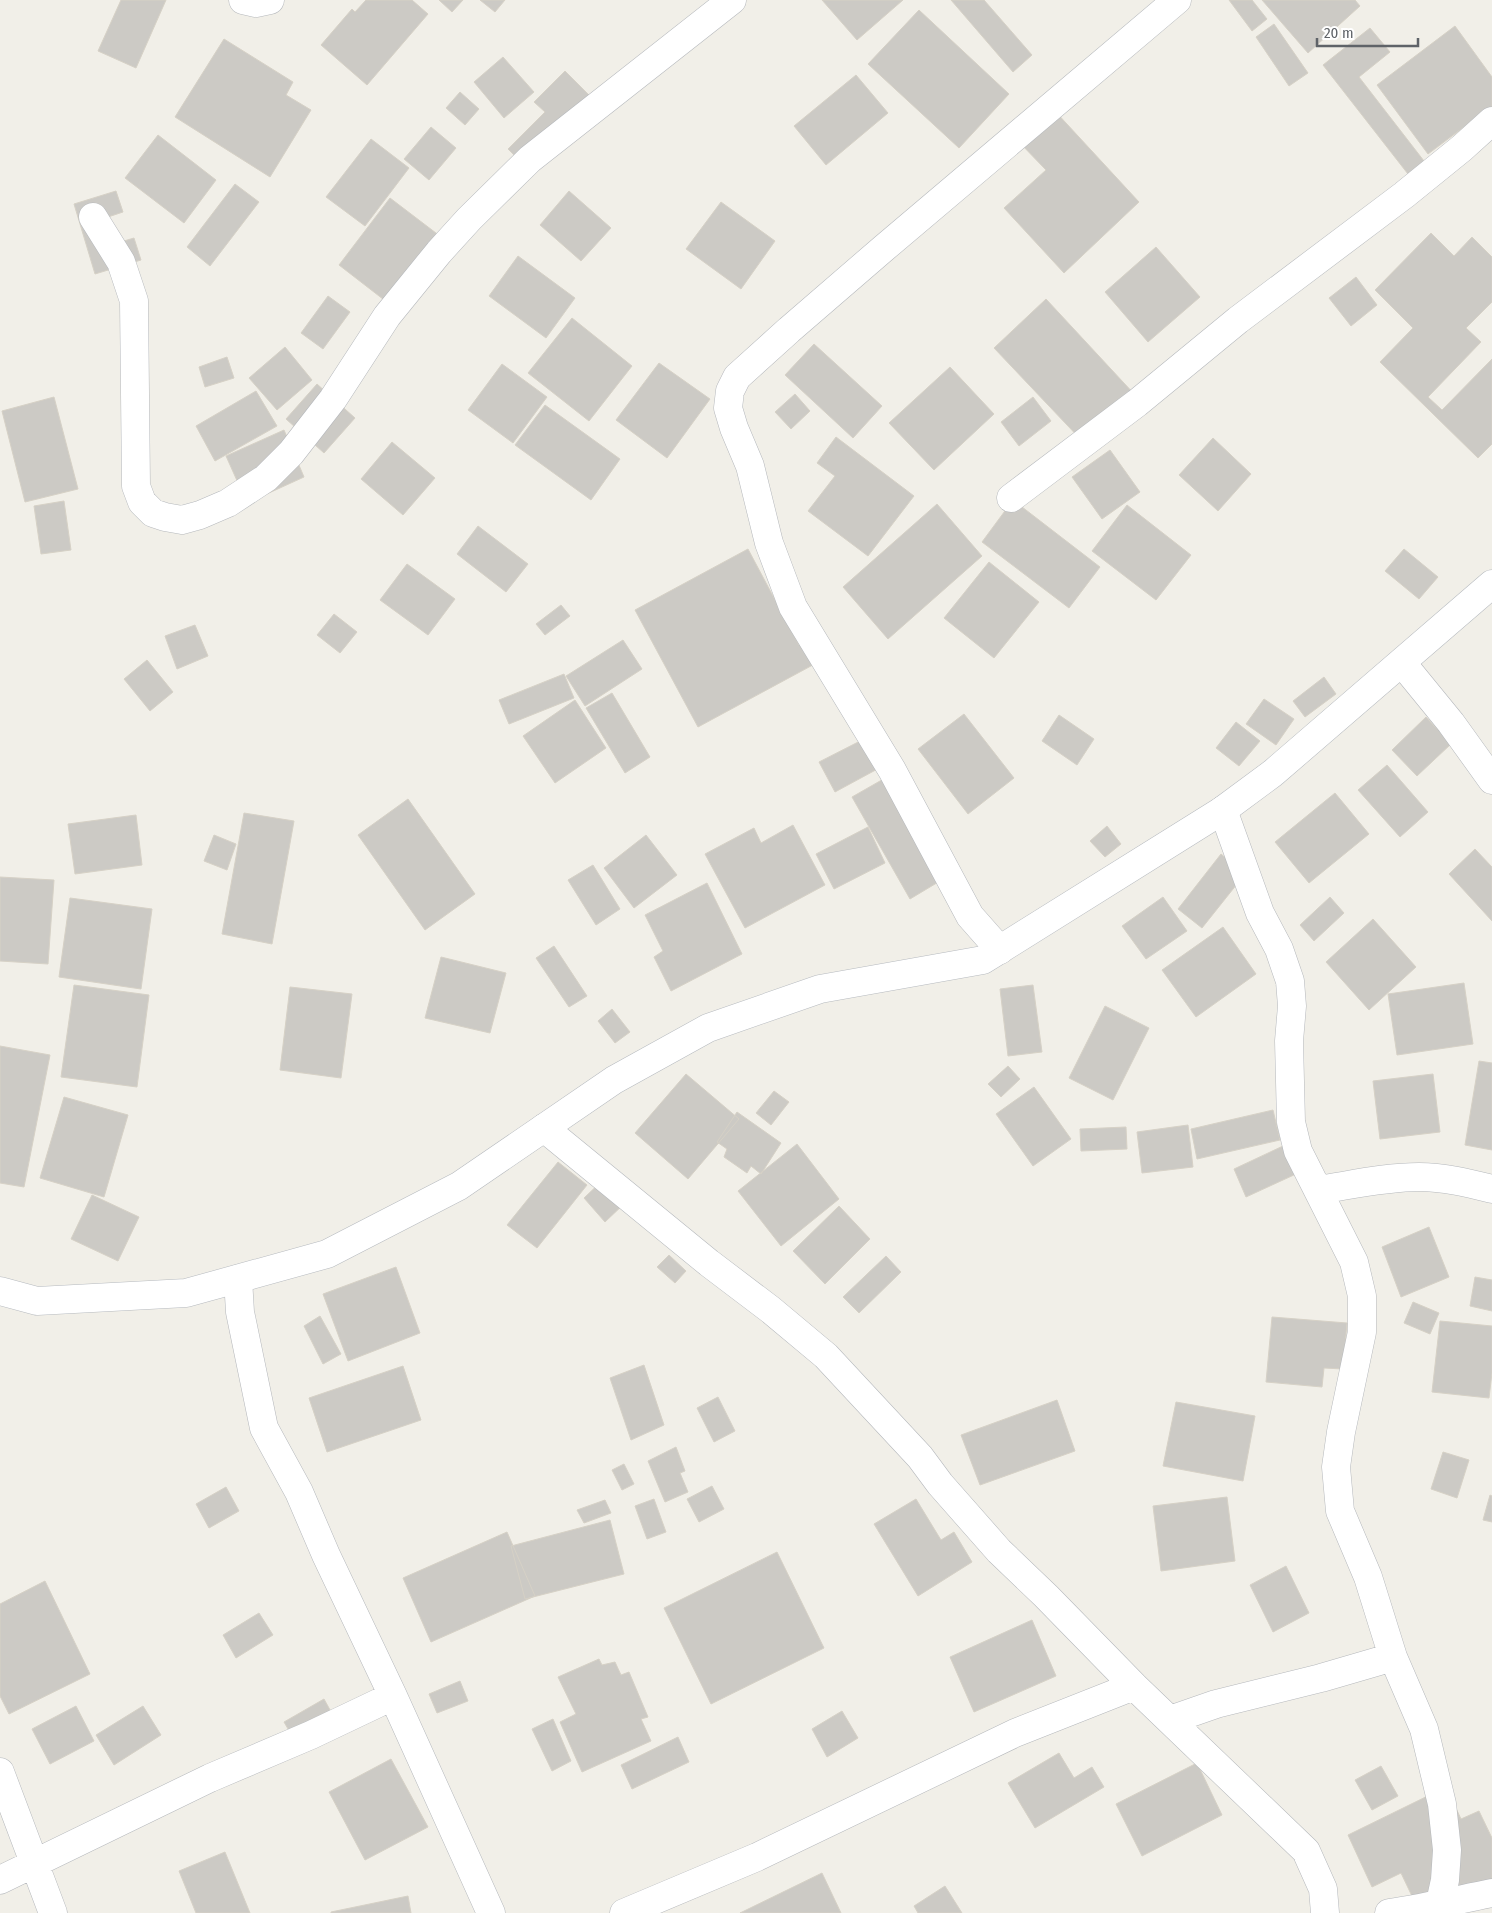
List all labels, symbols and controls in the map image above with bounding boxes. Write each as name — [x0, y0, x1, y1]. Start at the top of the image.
scale bar — [1317, 15, 1418, 47]
text: 20 m — [1324, 24, 1354, 42]

